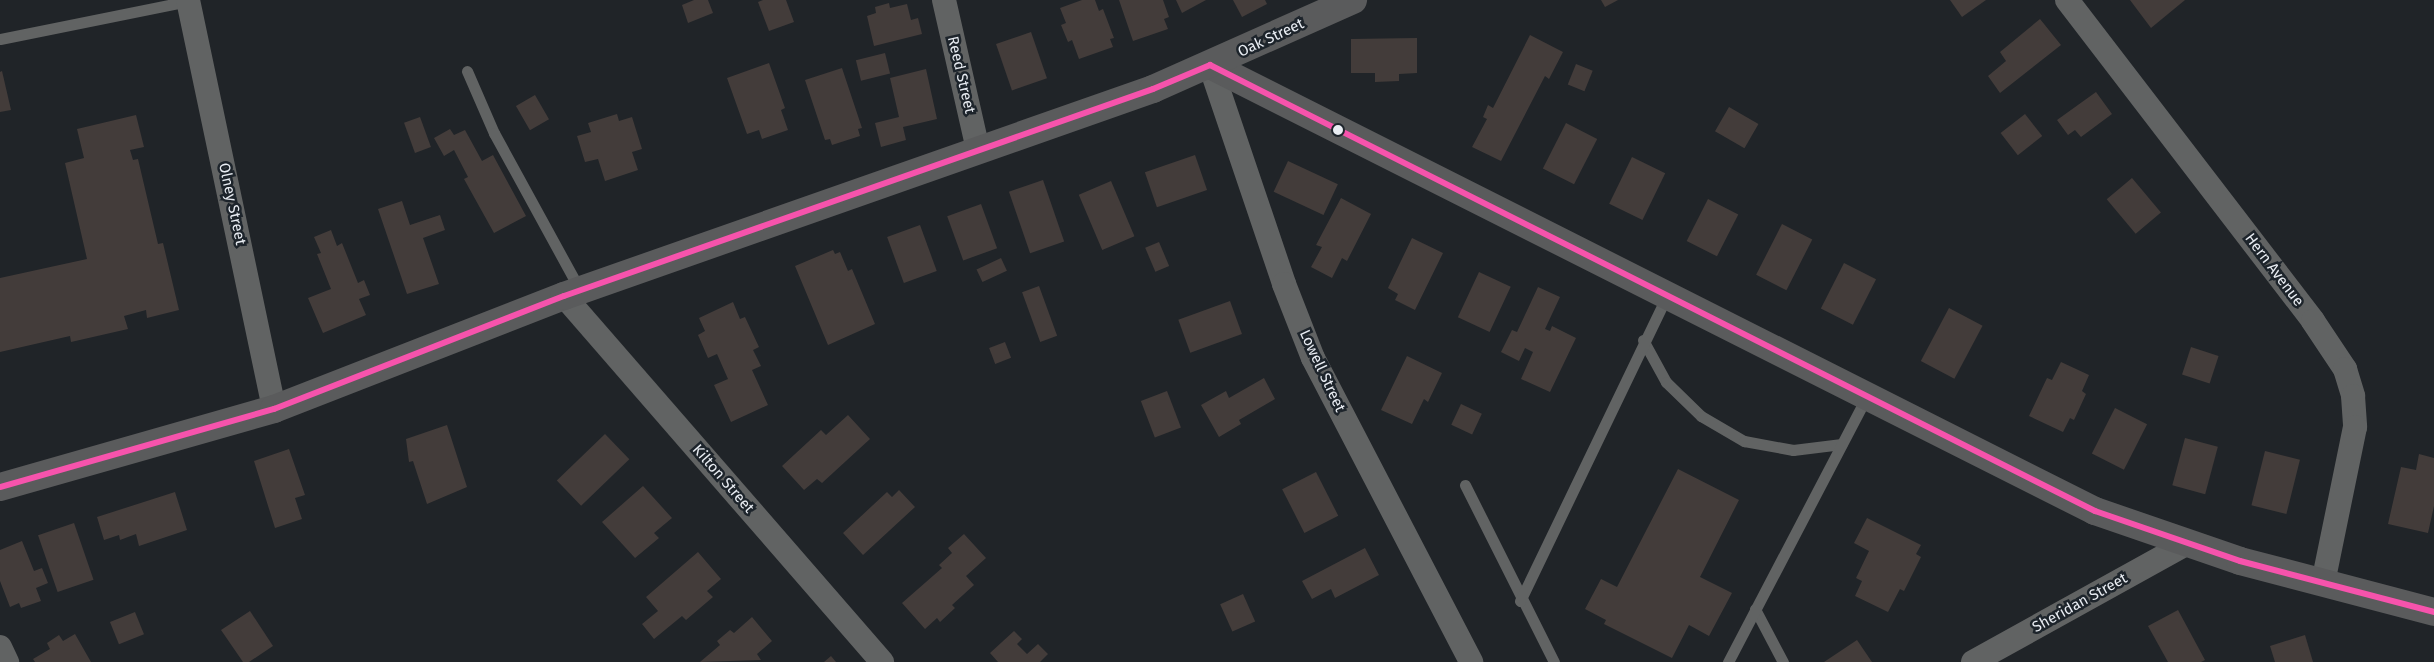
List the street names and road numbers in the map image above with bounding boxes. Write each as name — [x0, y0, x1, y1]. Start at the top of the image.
street label: Oak Street — [1235, 15, 1307, 61]
street label: Reed Street — [943, 35, 979, 115]
street label: Olney Street — [214, 161, 250, 247]
street label: Hern Avenue — [2241, 230, 2307, 310]
street label: Lowell Street — [1295, 327, 1349, 415]
street label: Kilton Street — [688, 441, 758, 517]
street label: Sheridan Street — [2029, 569, 2131, 637]

